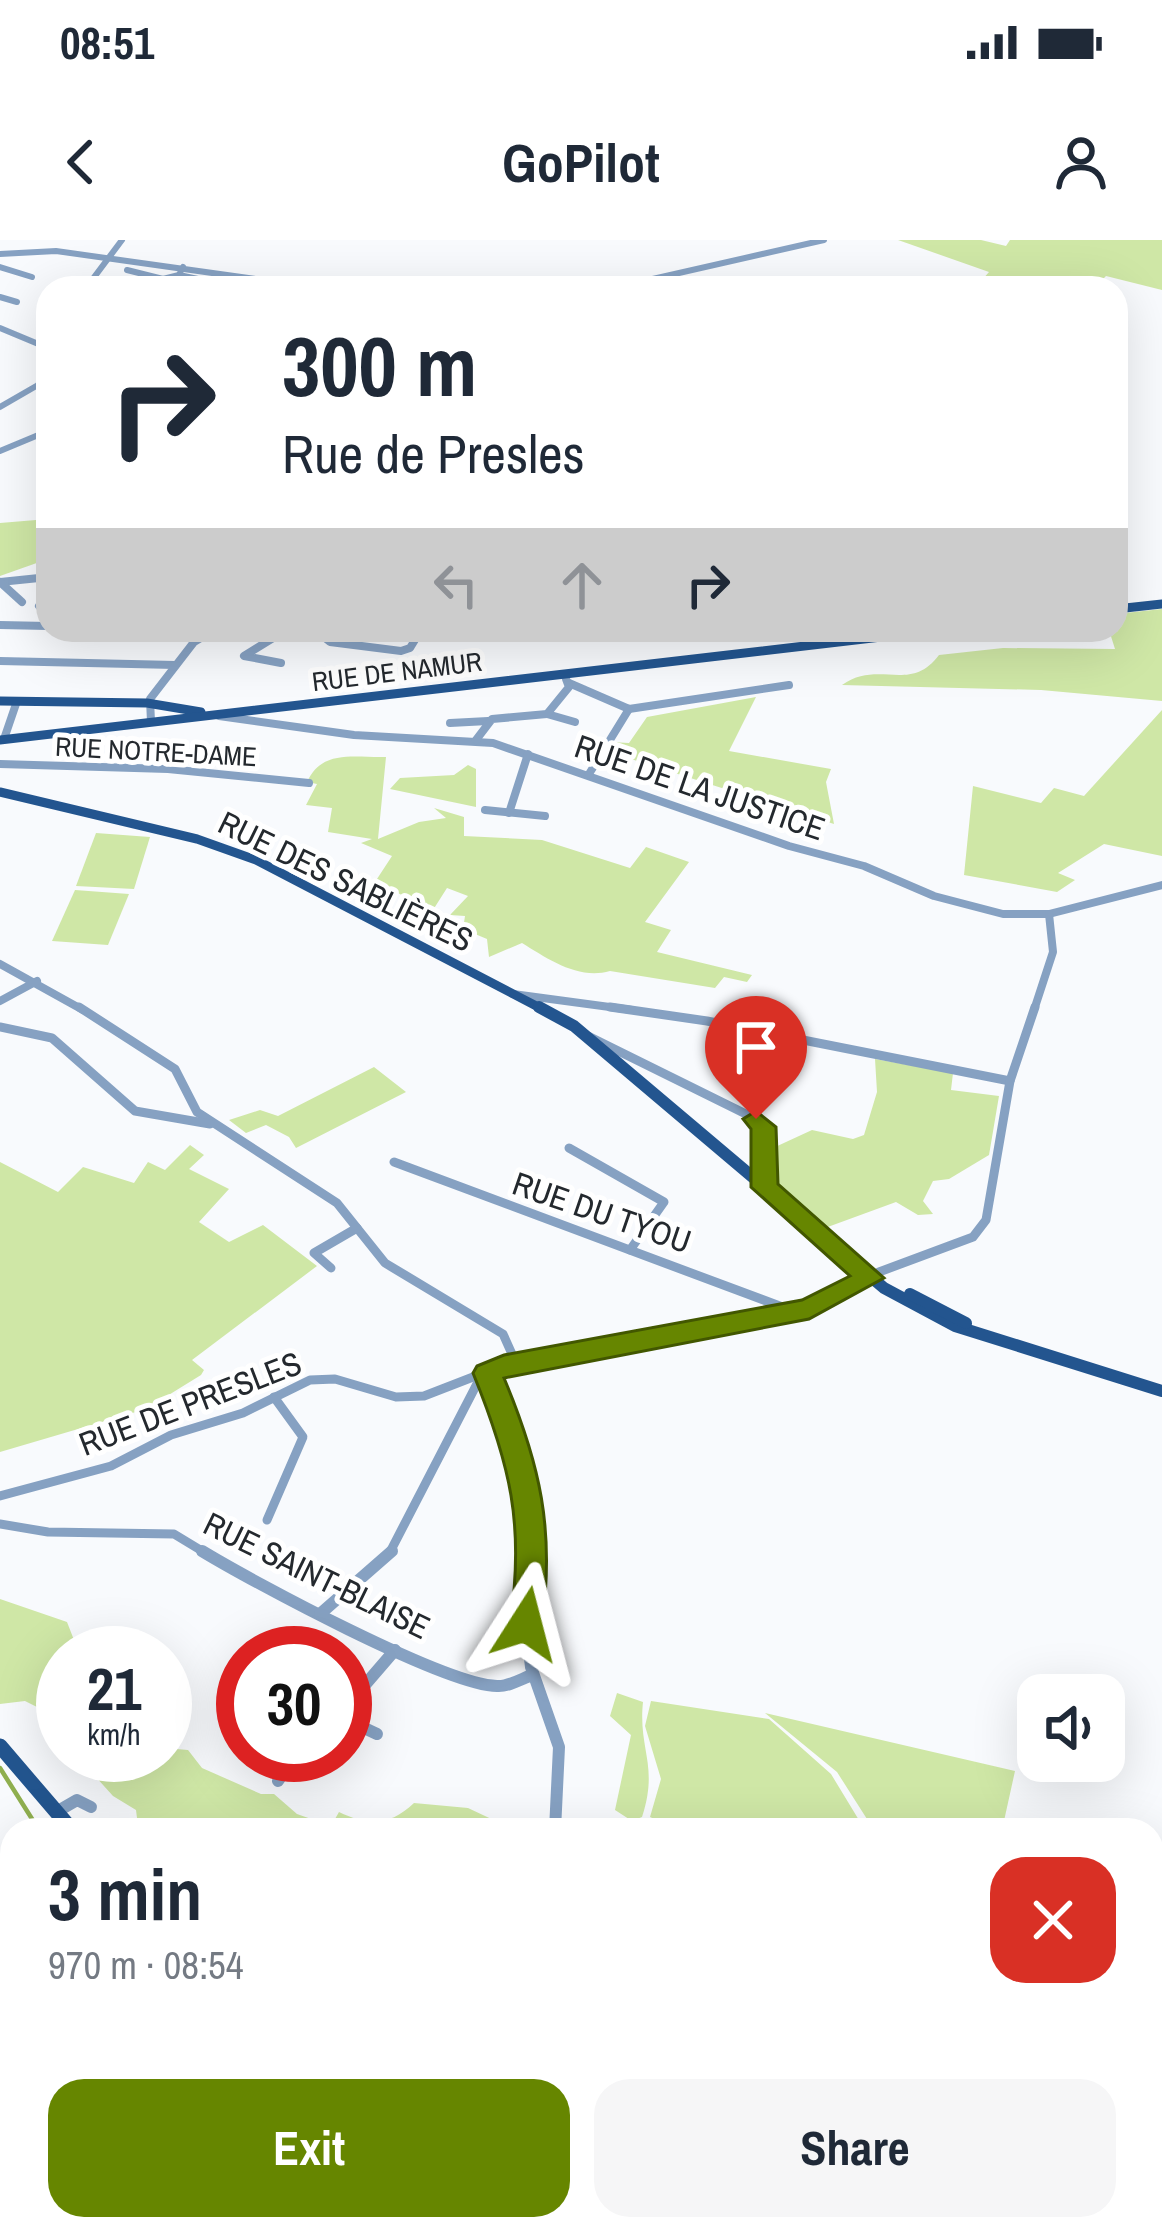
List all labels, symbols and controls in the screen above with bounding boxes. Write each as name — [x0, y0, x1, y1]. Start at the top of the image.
text: 08:51 — [60, 12, 154, 73]
text: GoPilot — [502, 126, 660, 199]
icon: back — [48, 129, 114, 195]
icon: person — [1048, 129, 1114, 195]
text: 300 m — [282, 309, 477, 422]
icon: right — [84, 324, 240, 480]
text: Rue de Presles — [282, 417, 585, 490]
icon: left — [423, 552, 489, 618]
icon: ahead — [549, 552, 615, 618]
icon: right — [675, 552, 741, 618]
street label: RUE DE NAMUR — [310, 643, 484, 699]
street label: RUE DE LA JUSTICE — [569, 724, 831, 850]
street label: RUE NOTRE-DAME — [54, 728, 258, 774]
street label: RUE DES SABLIÈRES — [211, 800, 481, 962]
pin — [705, 996, 807, 1119]
icon: arrive — [723, 1014, 789, 1080]
street label: RUE DU TYOU — [507, 1161, 697, 1263]
street label: RUE DE PRESLES — [73, 1340, 307, 1466]
street label: RUE SAINT-BLAISE — [197, 1501, 437, 1649]
position arrow — [463, 1561, 589, 1687]
speed limit sign: 30 — [216, 1626, 372, 1782]
text: 21 — [87, 1648, 141, 1729]
map controls — [1017, 1674, 1125, 1782]
button: sound — [1017, 1674, 1125, 1782]
text: km/h — [87, 1714, 141, 1754]
text: 3 min — [48, 1845, 202, 1942]
button: close — [990, 1857, 1116, 1983]
text: 970 m · 08:54 — [48, 1939, 244, 1991]
button: Exit — [48, 2079, 570, 2217]
button: Share — [594, 2079, 1116, 2217]

